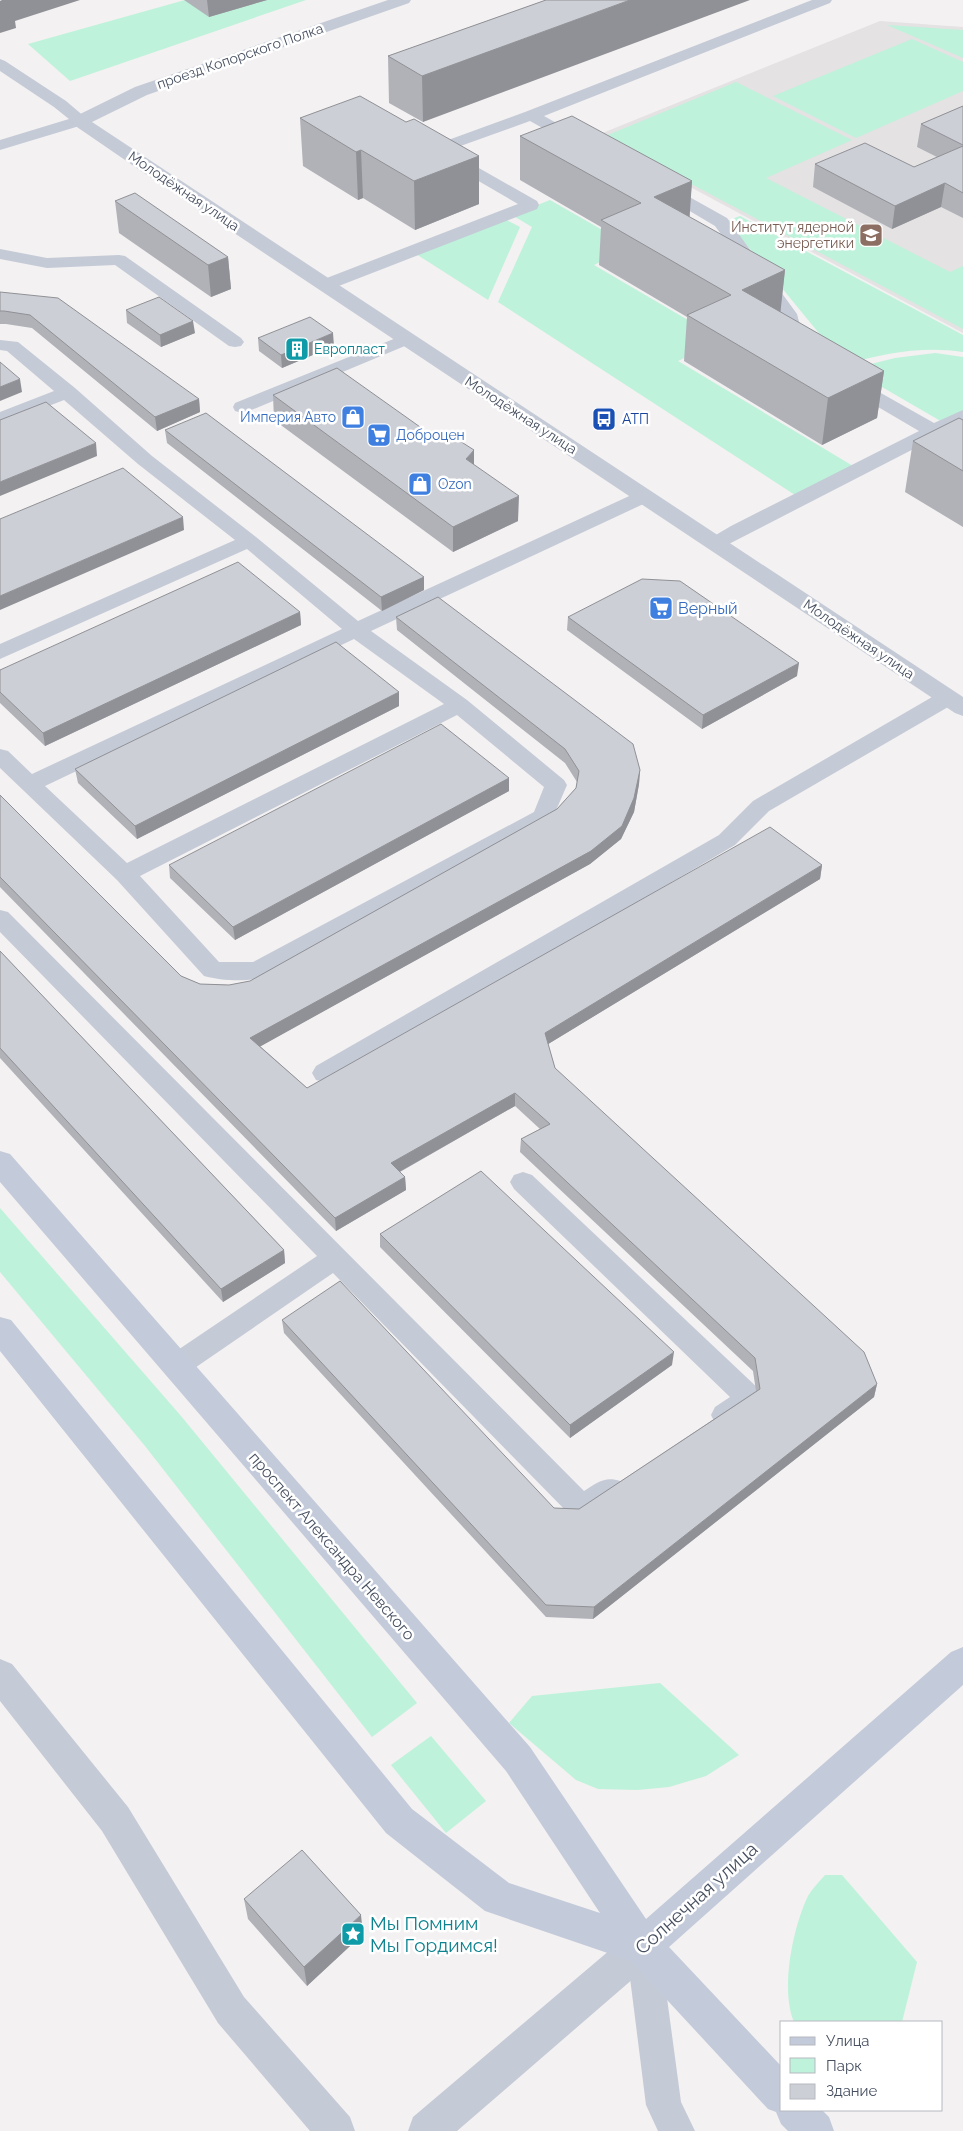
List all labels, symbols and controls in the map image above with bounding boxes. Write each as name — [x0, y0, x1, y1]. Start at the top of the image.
street label: проезд Копорского Полка — [155, 20, 325, 92]
street label: Молодёжная улица — [126, 148, 242, 234]
place label: Институт ядерной энергетики — [731, 219, 854, 251]
school or university icon: Институт ядерной энергетики — [858, 222, 884, 248]
building icon: Европласт — [284, 336, 310, 362]
place label: Европласт — [314, 341, 385, 357]
street label: Молодёжная улица — [462, 373, 580, 457]
shop icon: Империя Авто — [340, 404, 366, 430]
bus stop icon: АТП — [591, 406, 617, 432]
place label: Империя Авто — [240, 409, 336, 425]
place label: АТП — [622, 411, 649, 427]
supermarket icon: Доброцен — [366, 422, 392, 448]
place label: Доброцен — [396, 427, 465, 443]
shop icon: Ozon — [407, 471, 433, 497]
place label: Ozon — [438, 476, 472, 492]
supermarket icon: Верный — [648, 595, 674, 621]
street label: Молодёжная улица — [801, 596, 917, 682]
place label: Верный — [678, 599, 738, 618]
street label: проспект Александра Невского — [245, 1448, 419, 1644]
street label: Солнечная улица — [630, 1837, 762, 1959]
place label: Мы Помним Мы Гордимся! — [370, 1912, 498, 1956]
place icon: Мы Помним Мы Гордимся! — [340, 1921, 366, 1947]
legend — [780, 2021, 943, 2111]
text: Улица — [826, 2032, 870, 2050]
text: Парк — [826, 2057, 862, 2075]
text: Здание — [826, 2082, 878, 2100]

